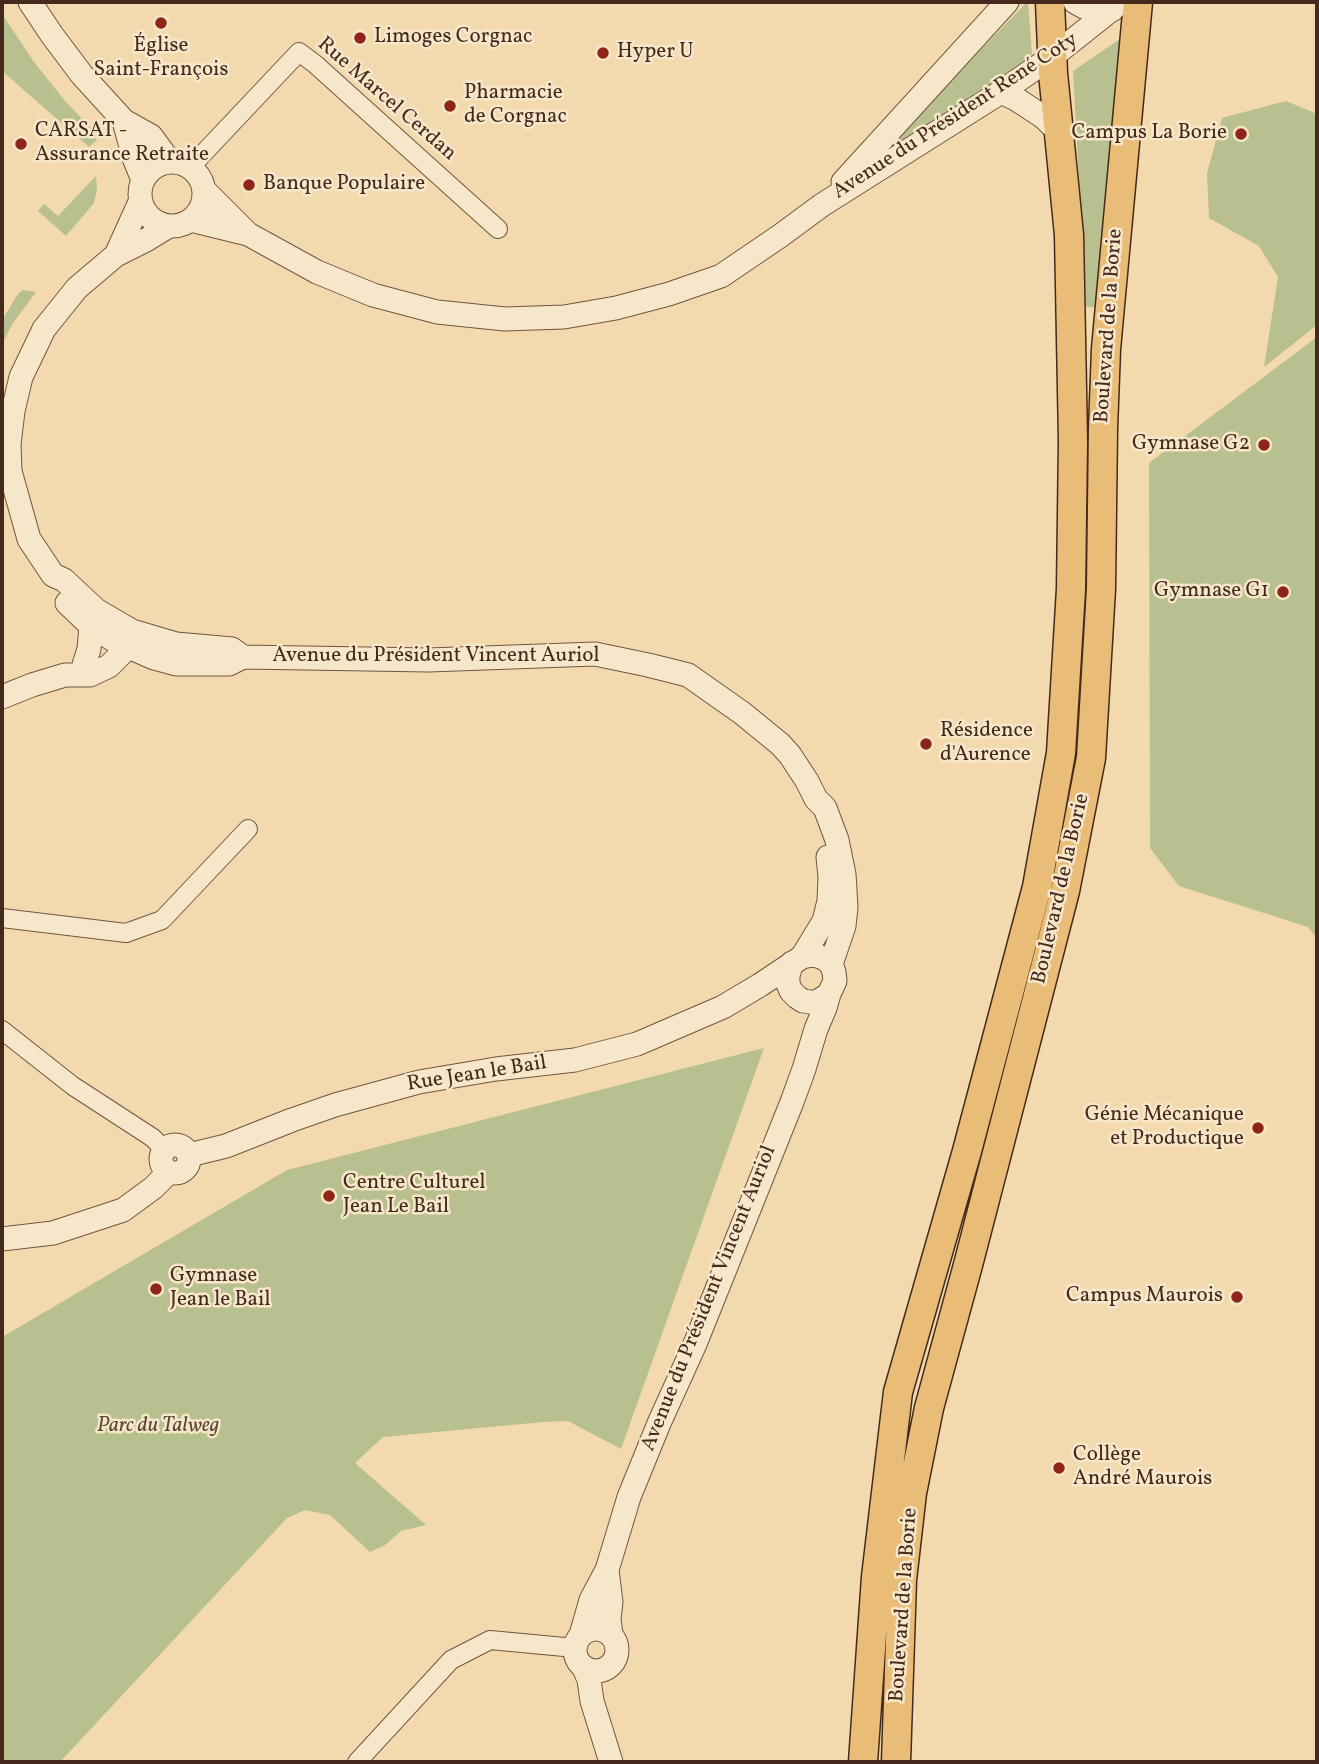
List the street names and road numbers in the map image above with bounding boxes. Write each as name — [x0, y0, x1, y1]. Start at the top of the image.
street label: Avenue du Président René Coty — [829, 28, 1083, 206]
street label: Rue Marcel Cerdan — [311, 33, 461, 167]
street label: Boulevard de la Borie — [1091, 228, 1129, 424]
street label: Avenue du Président Vincent Auriol — [272, 644, 600, 670]
street label: Boulevard de la Borie — [1028, 791, 1096, 987]
street label: Rue Jean le Bail — [405, 1052, 549, 1098]
street label: Avenue du Président Vincent Auriol — [637, 1143, 783, 1455]
street label: Boulevard de la Borie — [886, 1507, 924, 1703]

